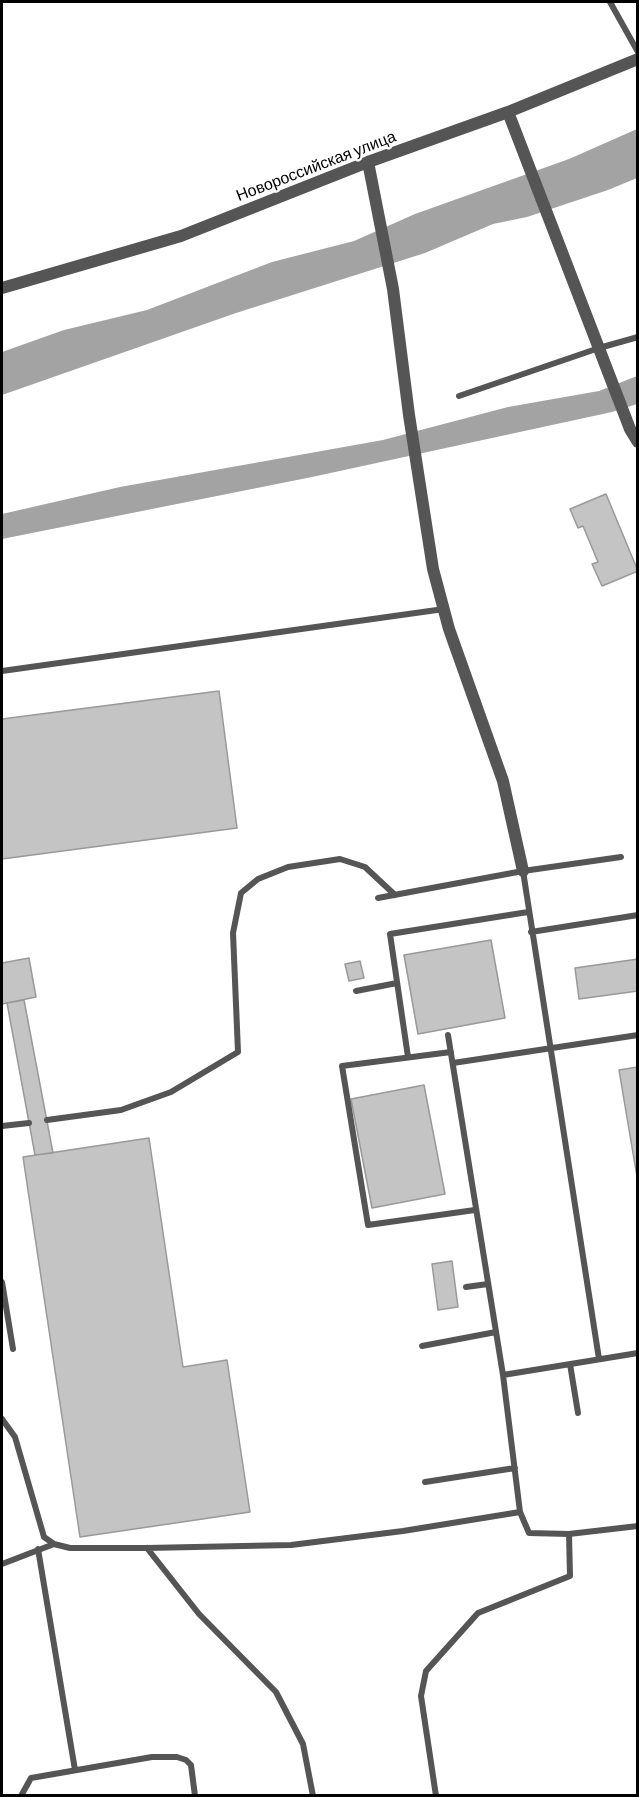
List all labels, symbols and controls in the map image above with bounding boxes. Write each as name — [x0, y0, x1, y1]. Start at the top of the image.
street label: Новороссийская улица — [233, 127, 399, 205]

